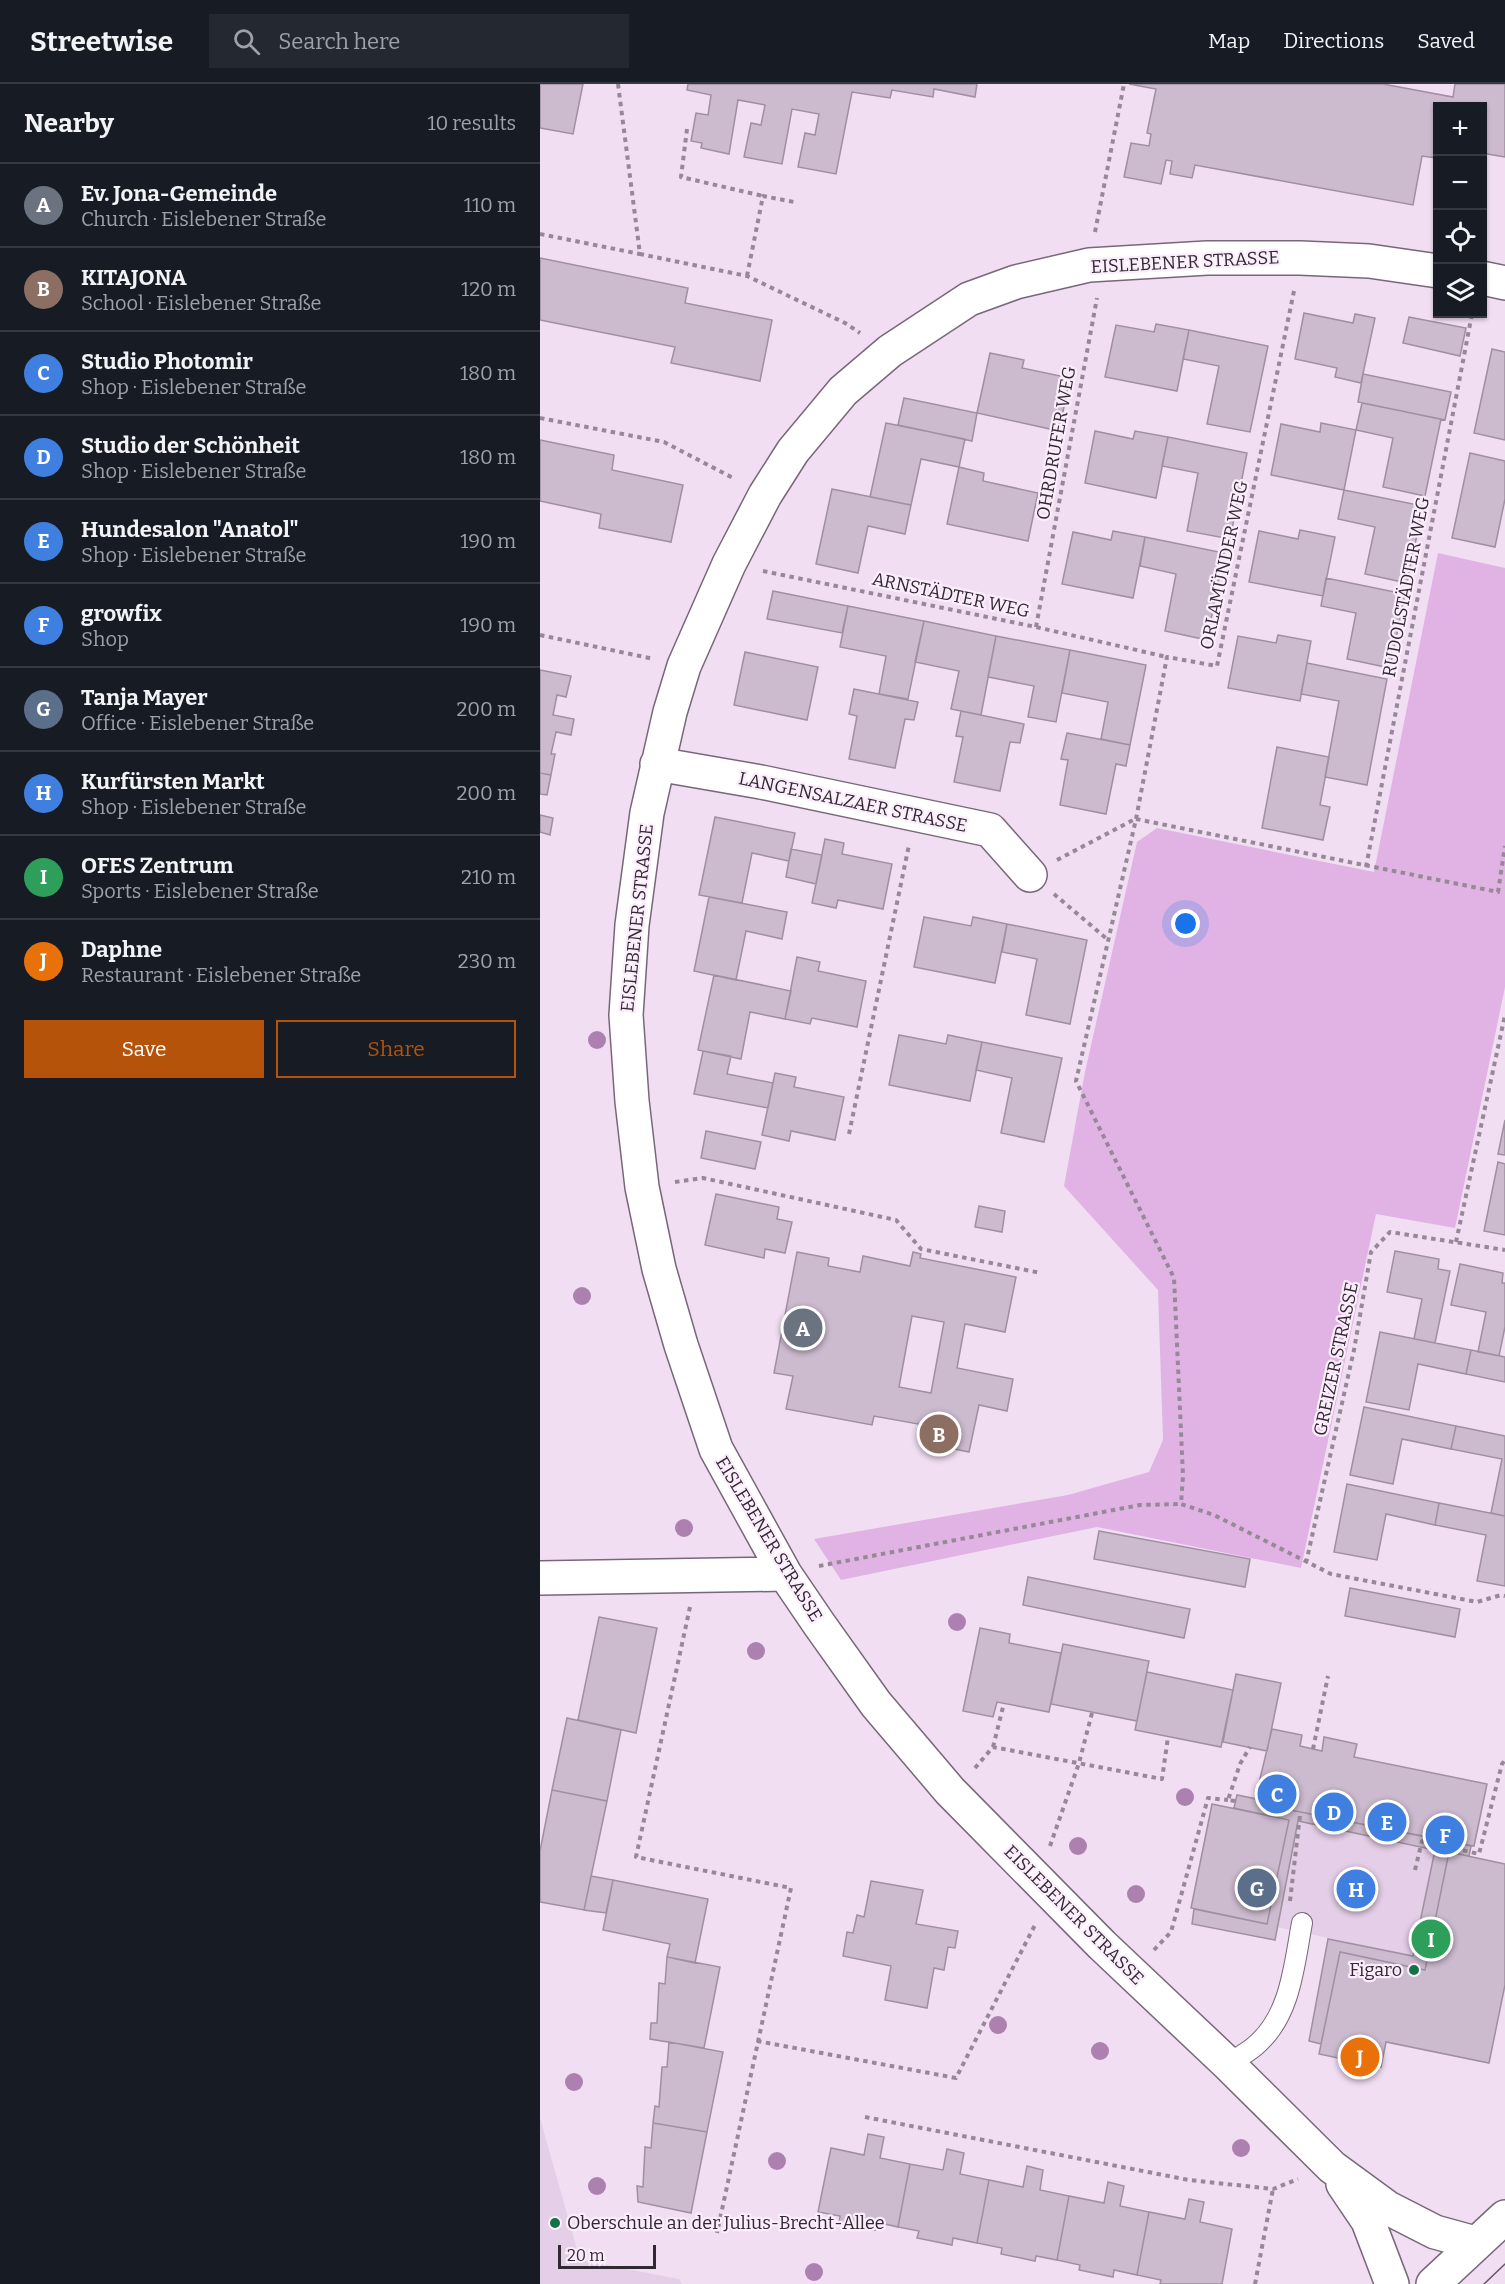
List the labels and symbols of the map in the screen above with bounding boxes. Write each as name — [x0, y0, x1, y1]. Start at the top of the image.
street label: EISLEBENER STRASSE — [1090, 246, 1280, 278]
street label: OHRDRUFER WEG — [1032, 364, 1080, 522]
street label: ORLAMÜNDER WEG — [1195, 478, 1253, 652]
street label: RUDOLSTÄDTER WEG — [1378, 495, 1434, 679]
street label: ARNSTÄDTER WEG — [870, 568, 1032, 622]
street label: LANGENSALZAER STRASSE — [737, 767, 969, 837]
street label: EISLEBENER STRASSE — [616, 823, 658, 1013]
your location — [1171, 909, 1200, 938]
street label: GREIZER STRASSE — [1309, 1280, 1363, 1438]
pin: A — [784, 1306, 822, 1350]
pin: B — [920, 1412, 958, 1456]
street label: EISLEBENER STRASSE — [711, 1452, 827, 1626]
pin: C — [1258, 1772, 1296, 1816]
pin: D — [1314, 1790, 1354, 1834]
pin: E — [1368, 1800, 1406, 1844]
pin: F — [1426, 1812, 1464, 1858]
street label: EISLEBENER STRASSE — [999, 1840, 1149, 1990]
pin: G — [1238, 1866, 1276, 1910]
pin: H — [1336, 1866, 1376, 1912]
pin: I — [1412, 1916, 1450, 1962]
place label: Figaro — [1349, 1959, 1402, 1981]
marker: Figaro — [1407, 1963, 1421, 1977]
pin: J — [1340, 2034, 1380, 2080]
place label: Oberschule an der Julius-Brecht-Allee — [567, 2212, 885, 2234]
marker: Oberschule an der Julius-Brecht-Allee — [548, 2216, 562, 2230]
scale bar — [558, 2242, 656, 2270]

